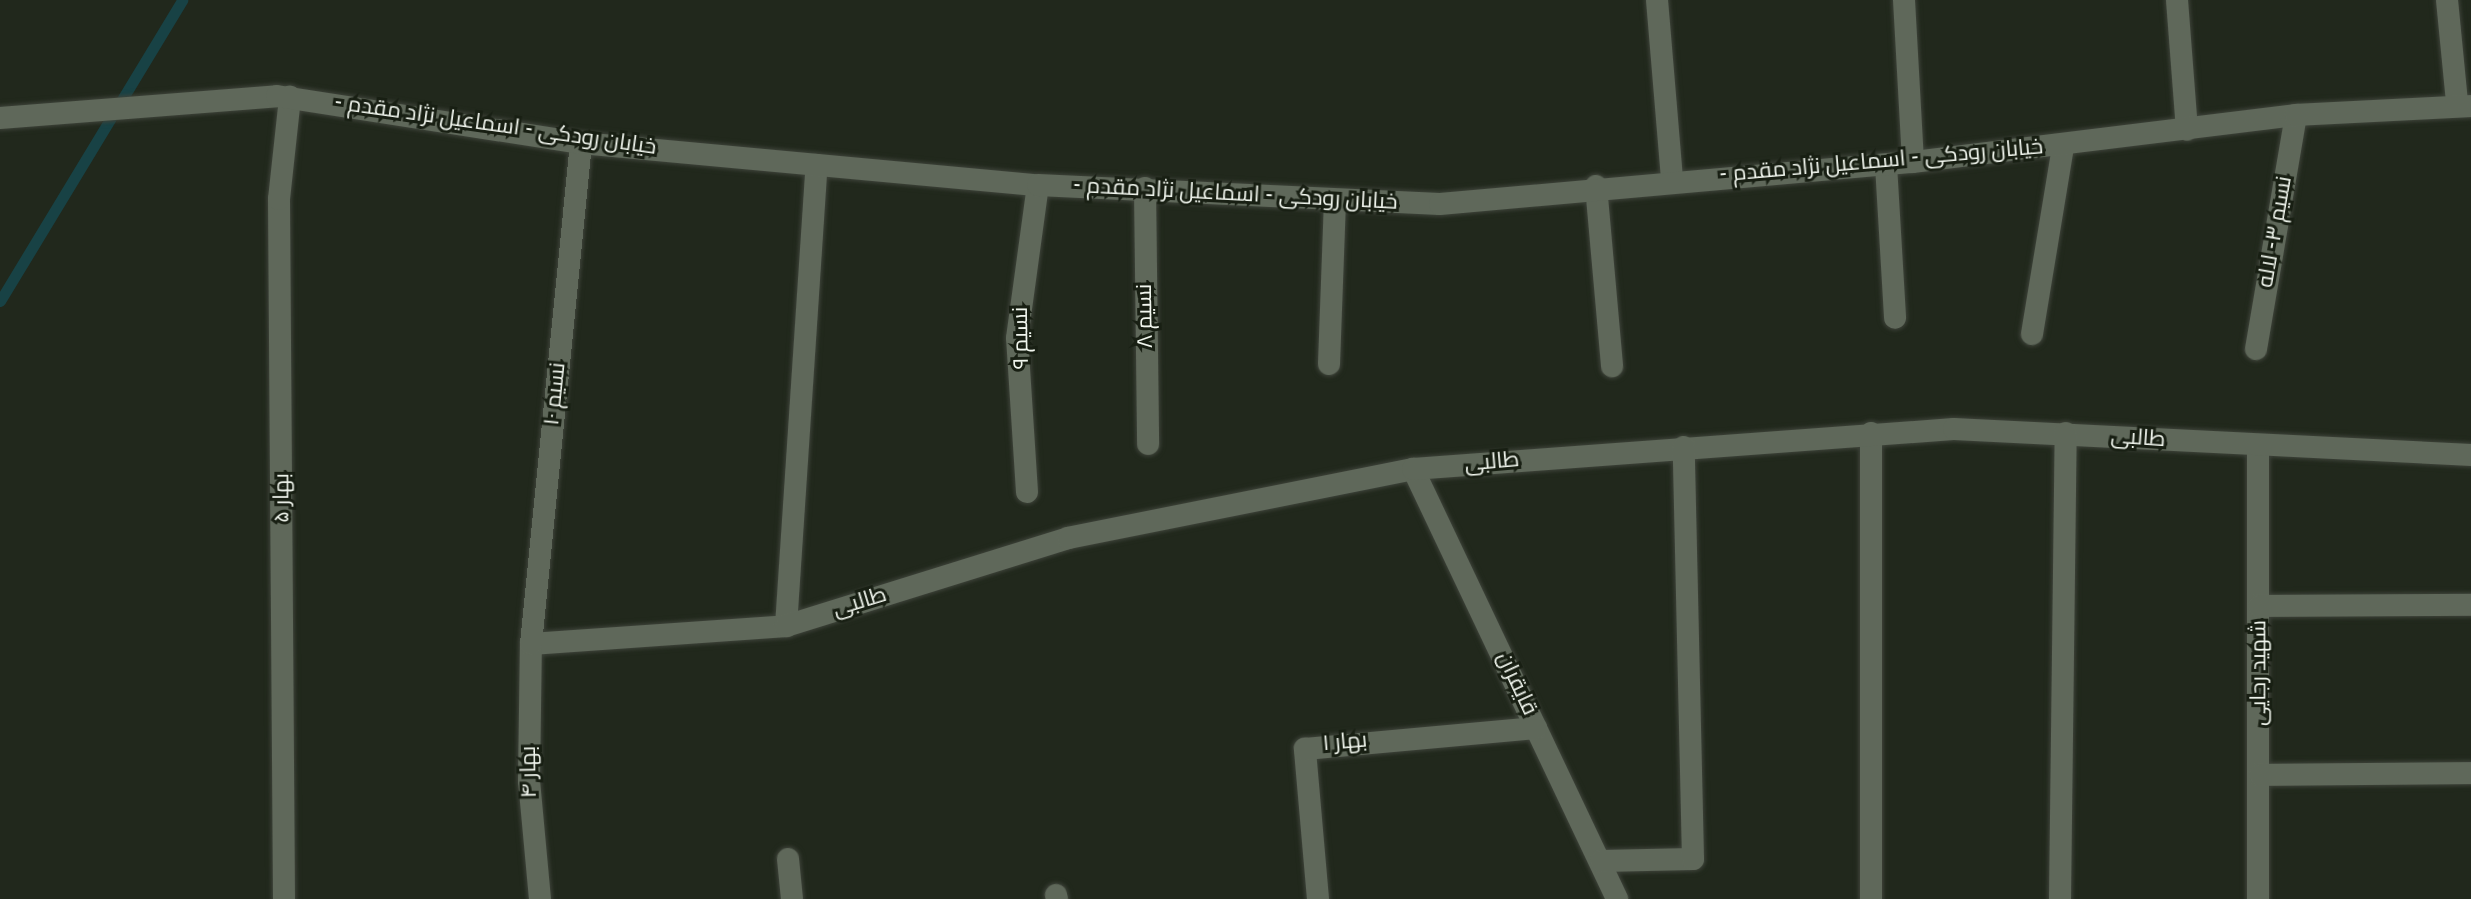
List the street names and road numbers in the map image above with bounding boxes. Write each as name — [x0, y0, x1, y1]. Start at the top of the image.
street label: - خیابان رودکی - اسماعیل نژاد مقدم — [332, 90, 658, 162]
street label: - خیابان رودکی - اسماعیل نژاد مقدم — [1718, 135, 2044, 189]
street label: - خیابان رودکی - اسماعیل نژاد مقدم — [1072, 173, 1398, 217]
street label: نسیم ۳- لاله — [2253, 174, 2299, 290]
street label: نسیم ۸ — [1132, 283, 1160, 349]
street label: نسیم ۹ — [1008, 307, 1036, 369]
street label: نسیم ۱۰ — [540, 361, 572, 427]
street label: طالبی — [2110, 424, 2166, 454]
street label: طالبی — [1464, 447, 1520, 479]
street label: بهار ۵ — [270, 473, 296, 523]
street label: طالبی — [830, 582, 890, 624]
street label: شهید رجایی — [2247, 620, 2273, 726]
street label: قایقران — [1490, 648, 1542, 720]
street label: بهار ۱ — [1322, 728, 1368, 758]
street label: بهار ۴ — [516, 746, 544, 798]

